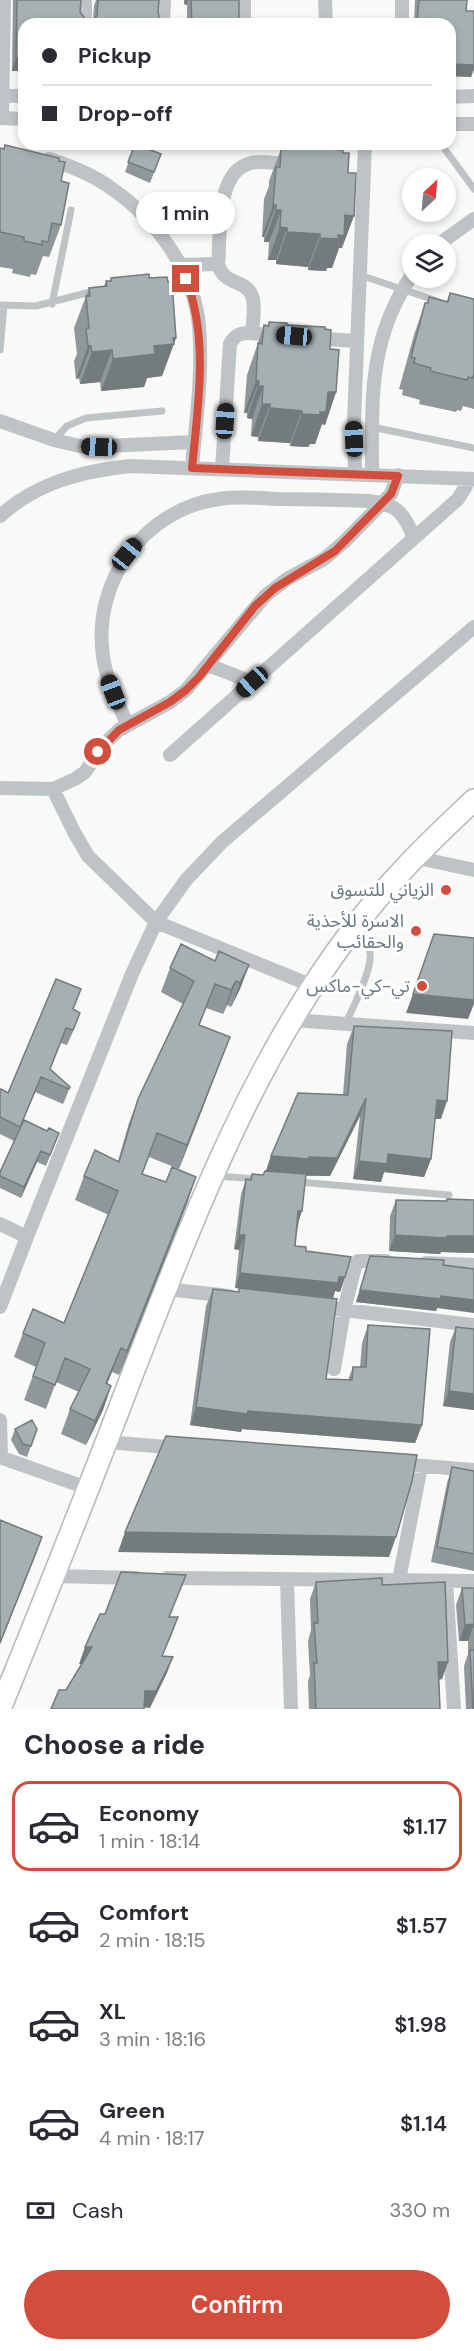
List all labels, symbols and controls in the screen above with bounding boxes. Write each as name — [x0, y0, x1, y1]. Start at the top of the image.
text: Pickup — [78, 41, 152, 70]
text: Drop-off — [78, 99, 173, 128]
north arrow — [402, 168, 456, 222]
map controls — [402, 168, 456, 288]
callout: 1 min — [136, 192, 236, 234]
text: 1 min — [162, 200, 209, 226]
button: layers — [402, 234, 456, 288]
route end — [172, 265, 199, 292]
car — [275, 325, 313, 347]
car — [215, 402, 235, 440]
car — [344, 421, 364, 457]
car — [81, 437, 117, 457]
car — [109, 534, 145, 574]
car — [233, 663, 271, 701]
car — [98, 672, 128, 712]
route start — [84, 738, 111, 765]
place label: الزياني للتسوق — [330, 878, 434, 903]
marker: الزياني للتسوق — [439, 883, 453, 897]
place label: الاسرة للأحذية والحقائب — [307, 909, 404, 954]
marker: الاسرة للأحذية والحقائب — [409, 924, 423, 938]
place label: تي-كي-ماكس — [306, 974, 410, 999]
marker: تي-كي-ماكس — [415, 979, 429, 993]
text: Choose a ride — [24, 1727, 205, 1762]
icon: car — [27, 1799, 81, 1853]
text: Economy — [99, 1799, 199, 1828]
text: $1.17 — [402, 1812, 447, 1841]
text: 1 min · 18:14 — [99, 1828, 200, 1854]
icon: car — [27, 1898, 81, 1952]
text: Comfort — [99, 1898, 189, 1927]
text: $1.57 — [396, 1911, 447, 1940]
text: 2 min · 18:15 — [99, 1927, 205, 1953]
icon: car — [27, 1997, 81, 2051]
text: XL — [99, 1997, 126, 2026]
text: $1.98 — [394, 2010, 447, 2039]
text: 3 min · 18:16 — [99, 2026, 206, 2052]
icon: car — [27, 2096, 81, 2150]
text: Green — [99, 2096, 165, 2125]
text: $1.14 — [400, 2109, 447, 2138]
text: 4 min · 18:17 — [99, 2125, 205, 2151]
icon: cash — [24, 2194, 57, 2227]
text: Cash — [72, 2196, 123, 2225]
text: 330 m — [390, 2197, 450, 2223]
button: Confirm — [24, 2270, 450, 2339]

